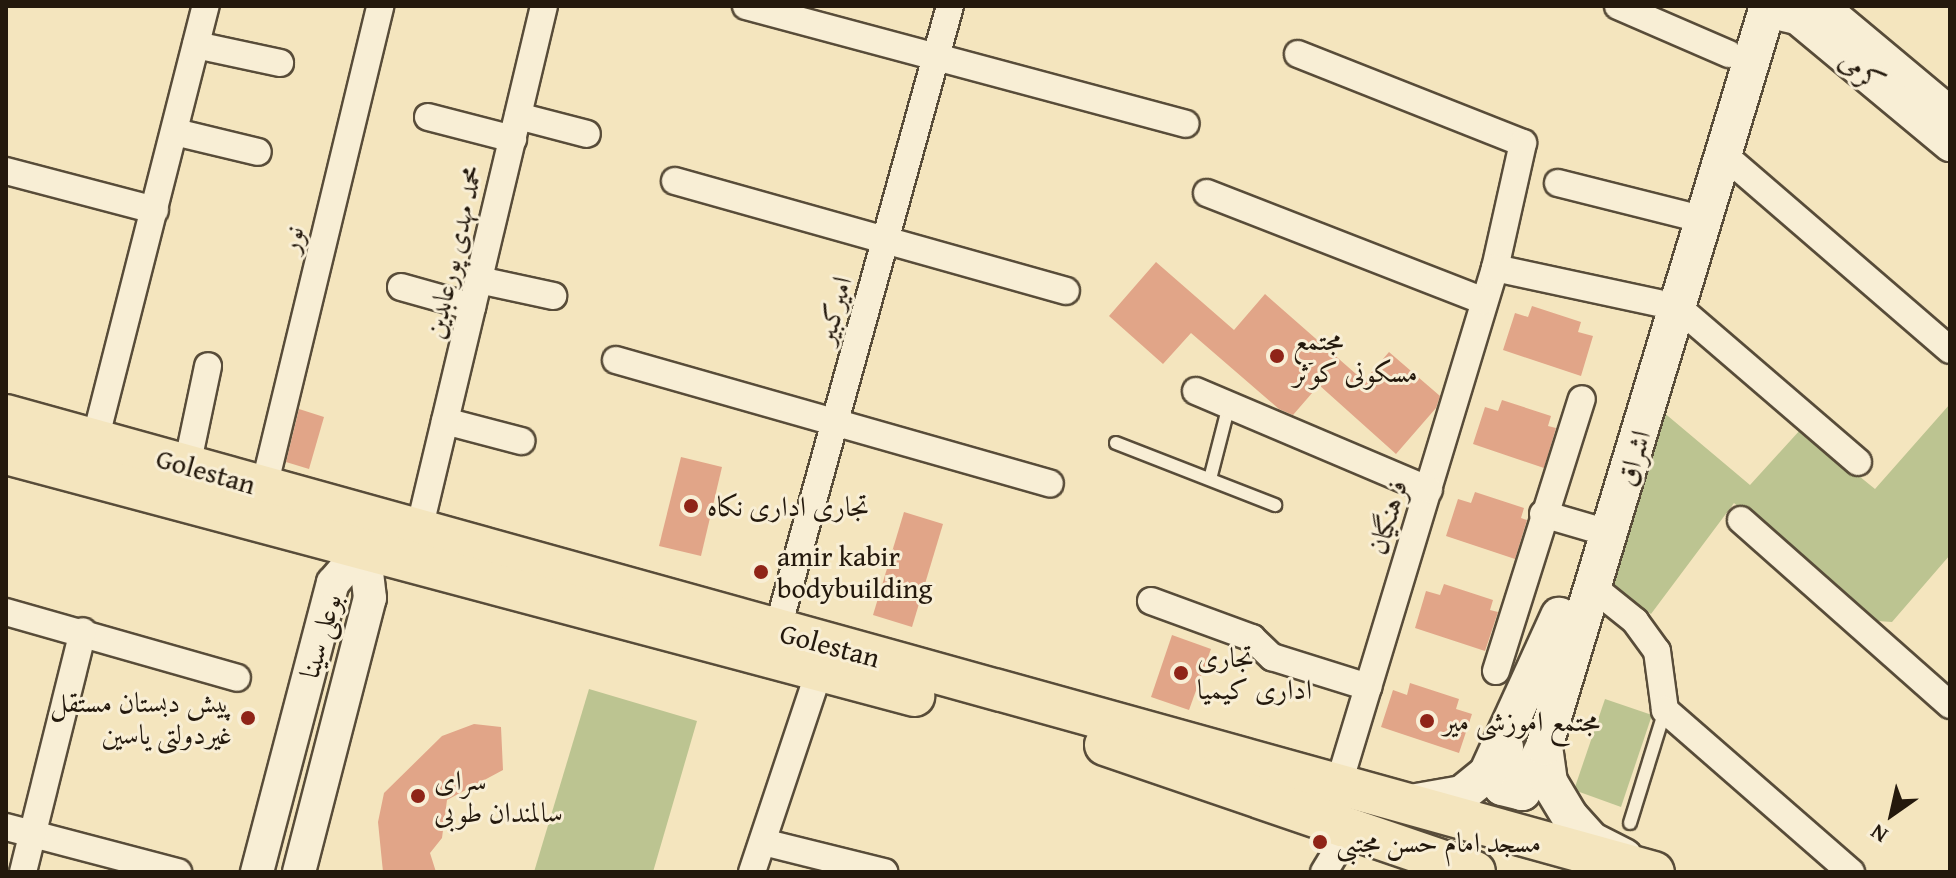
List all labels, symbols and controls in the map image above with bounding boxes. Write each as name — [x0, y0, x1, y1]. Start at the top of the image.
street label: کرمی — [1833, 43, 1891, 99]
street label: محمد مهدی پورعابدین — [417, 162, 489, 342]
street label: نور — [272, 222, 310, 256]
street label: امیرکبیر — [807, 272, 859, 348]
place label: مجتمع مسکونی کوثر — [1293, 323, 1418, 389]
marker: مجتمع مسکونی کوثر — [1268, 347, 1286, 365]
street label: اشراق — [1609, 426, 1657, 490]
street label: Golestan — [152, 441, 260, 501]
street label: فرهنگیان — [1360, 476, 1414, 558]
place label: تجاری اداری نکاه — [707, 489, 869, 523]
marker: تجاری اداری نکاه — [682, 497, 700, 515]
place label: amir kabir bodybuilding — [777, 539, 932, 605]
marker: amir kabir bodybuilding — [752, 563, 770, 581]
street label: بوعلی سینا — [292, 590, 348, 682]
street label: Golestan — [777, 616, 883, 674]
place label: تجاری اداری کیمیا — [1197, 640, 1312, 706]
marker: تجاری اداری کیمیا — [1172, 664, 1190, 682]
place label: پیش دبستان مستقل غیردولتی یاسین — [50, 685, 232, 751]
place label: مجتمع اموزشی میر — [1443, 704, 1600, 738]
marker: پیش دبستان مستقل غیردولتی یاسین — [239, 709, 257, 727]
marker: مجتمع اموزشی میر — [1418, 712, 1436, 730]
place label: سرای سالمندان طوبی — [434, 763, 563, 829]
north arrow — [1852, 774, 1932, 854]
marker: سرای سالمندان طوبی — [409, 787, 427, 805]
text: N — [1864, 817, 1894, 851]
place label: مسجد امام حسن مجتبی — [1336, 825, 1541, 859]
marker: مسجد امام حسن مجتبی — [1311, 833, 1329, 851]

